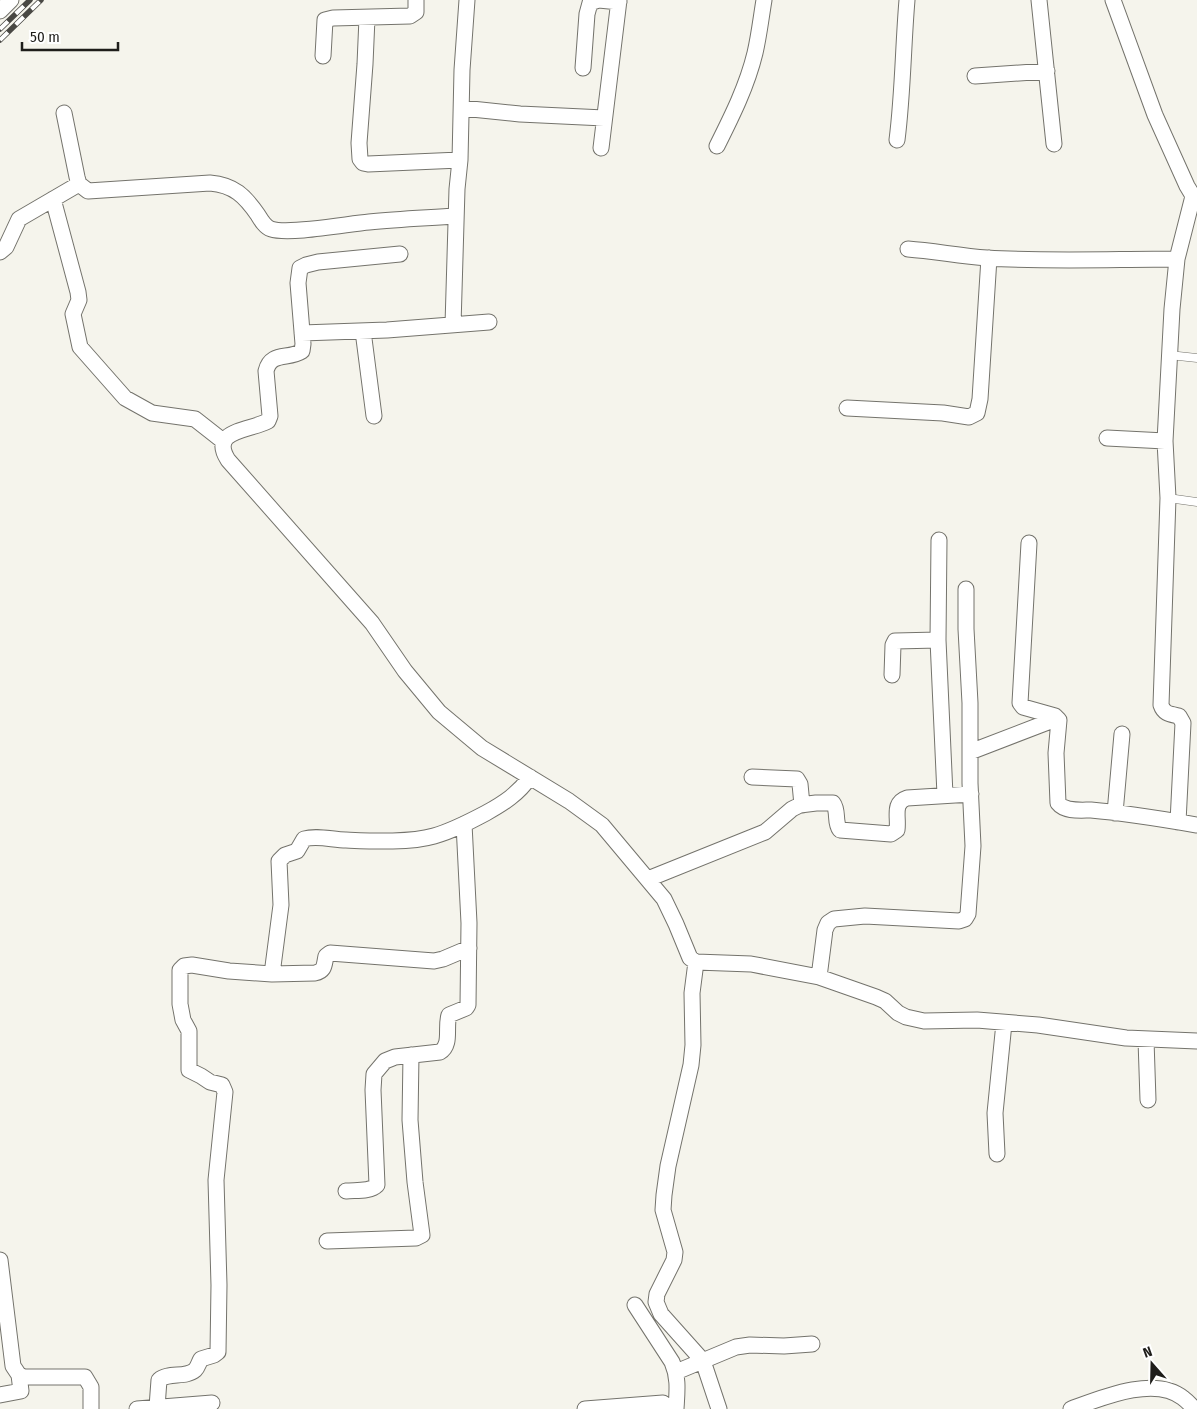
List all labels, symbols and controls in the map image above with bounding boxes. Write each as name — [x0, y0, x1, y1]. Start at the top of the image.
scale bar — [22, 20, 119, 52]
text: 50 m — [30, 28, 60, 46]
north arrow — [1127, 1339, 1177, 1389]
text: N — [1141, 1343, 1155, 1362]

